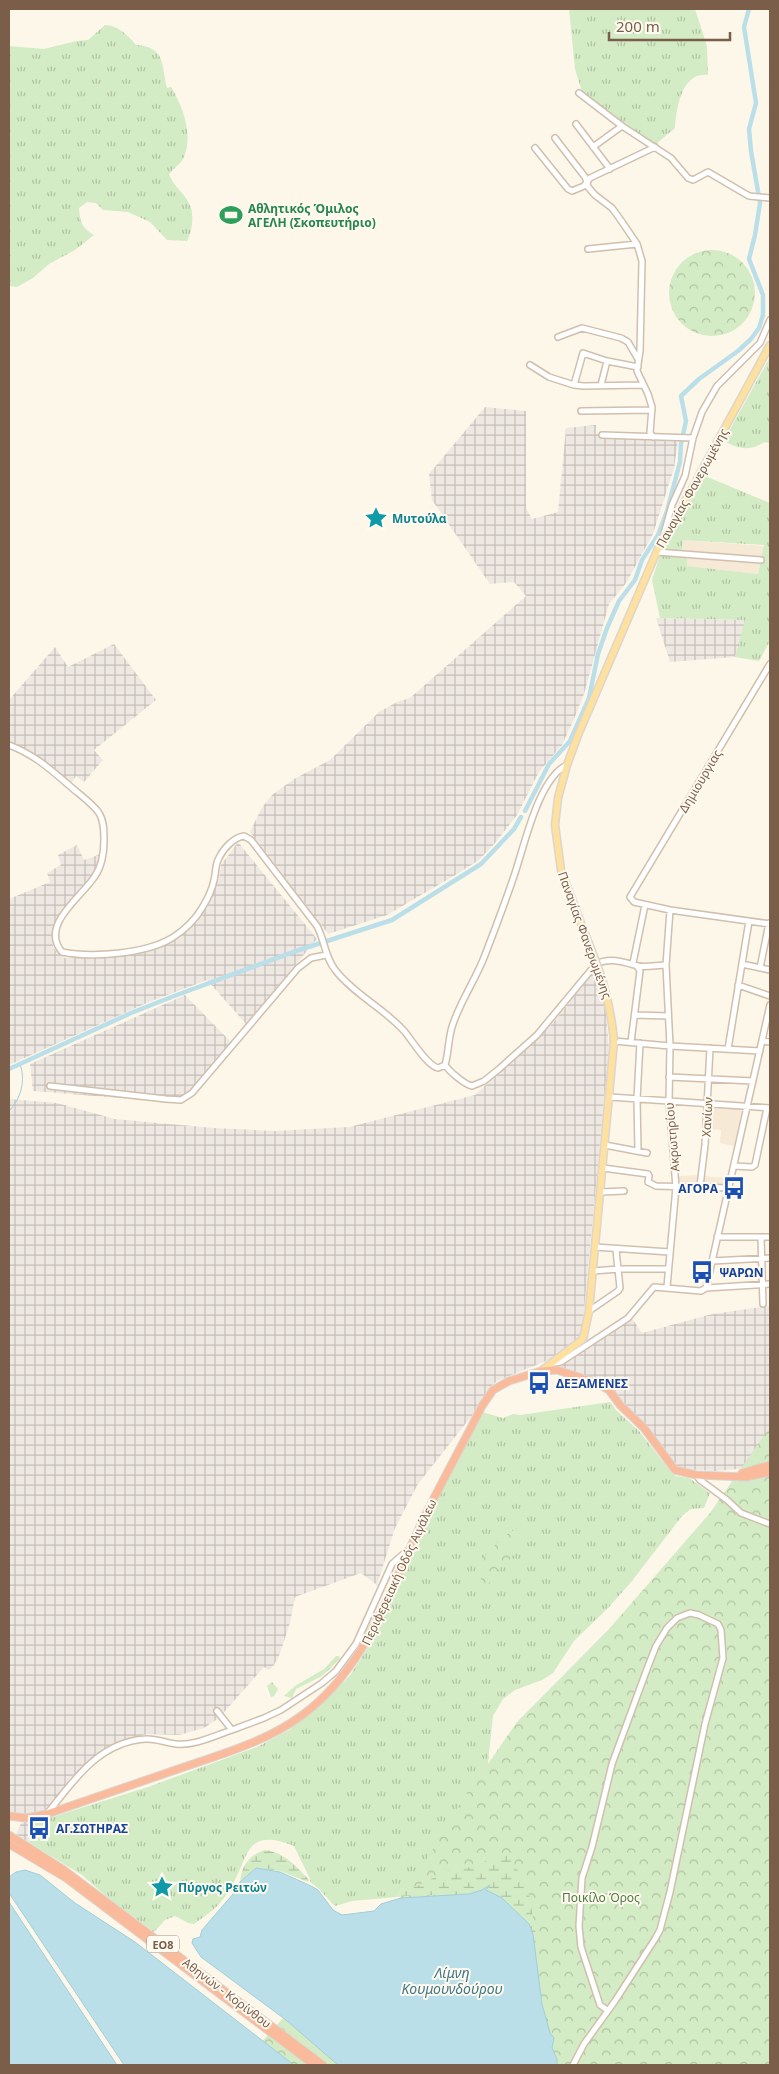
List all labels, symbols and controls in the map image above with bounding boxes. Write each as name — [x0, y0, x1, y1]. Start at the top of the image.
scale bar — [609, 10, 730, 42]
text: 200 m — [616, 16, 660, 36]
place label: Αθλητικός Όμιλος ΑΓΕΛΗ (Σκοπευτήριο) — [248, 200, 376, 231]
sports icon: Αθλητικός Όμιλος ΑΓΕΛΗ (Σκοπευτήριο) — [218, 202, 244, 228]
street label: Παναγίας Φανερωμένης — [652, 425, 732, 551]
place icon: Μυτούλα — [363, 505, 389, 531]
place label: Μυτούλα — [392, 510, 447, 527]
street label: Δημιουργιας — [674, 746, 726, 816]
street label: Παναγίας Φανερωμένης — [554, 869, 616, 1001]
street label: Χανίων — [697, 1097, 717, 1137]
street label: Ακρωτηρίου — [661, 1102, 683, 1172]
bus stop icon: ΑΓΟΡΑ — [721, 1175, 747, 1201]
place label: ΑΓΟΡΑ — [678, 1180, 719, 1197]
bus stop icon: ΨΑΡΩΝ — [689, 1259, 715, 1285]
place label: ΨΑΡΩΝ — [719, 1264, 763, 1281]
bus stop icon: ΔΕΞΑΜΕΝΕΣ — [526, 1370, 552, 1396]
place label: ΔΕΞΑΜΕΝΕΣ — [556, 1375, 628, 1392]
street label: Περιφερειακή Οδός Αιγάλεω — [358, 1496, 440, 1648]
bus stop icon: ΑΓ.ΣΩΤΗΡΑΣ — [26, 1815, 52, 1841]
place label: ΑΓ.ΣΩΤΗΡΑΣ — [56, 1820, 128, 1837]
place icon: Πύργος Ρειτών — [149, 1874, 175, 1900]
place label: Πύργος Ρειτών — [178, 1879, 267, 1896]
park label: Ποικίλο Όρος — [562, 1889, 640, 1906]
road number: ΕΟ8 — [147, 1936, 179, 1952]
street label: Αθηνών - Κορίνθου — [179, 1954, 275, 2032]
water label: Λίμνη Κουμουνδούρου — [401, 1963, 503, 1998]

